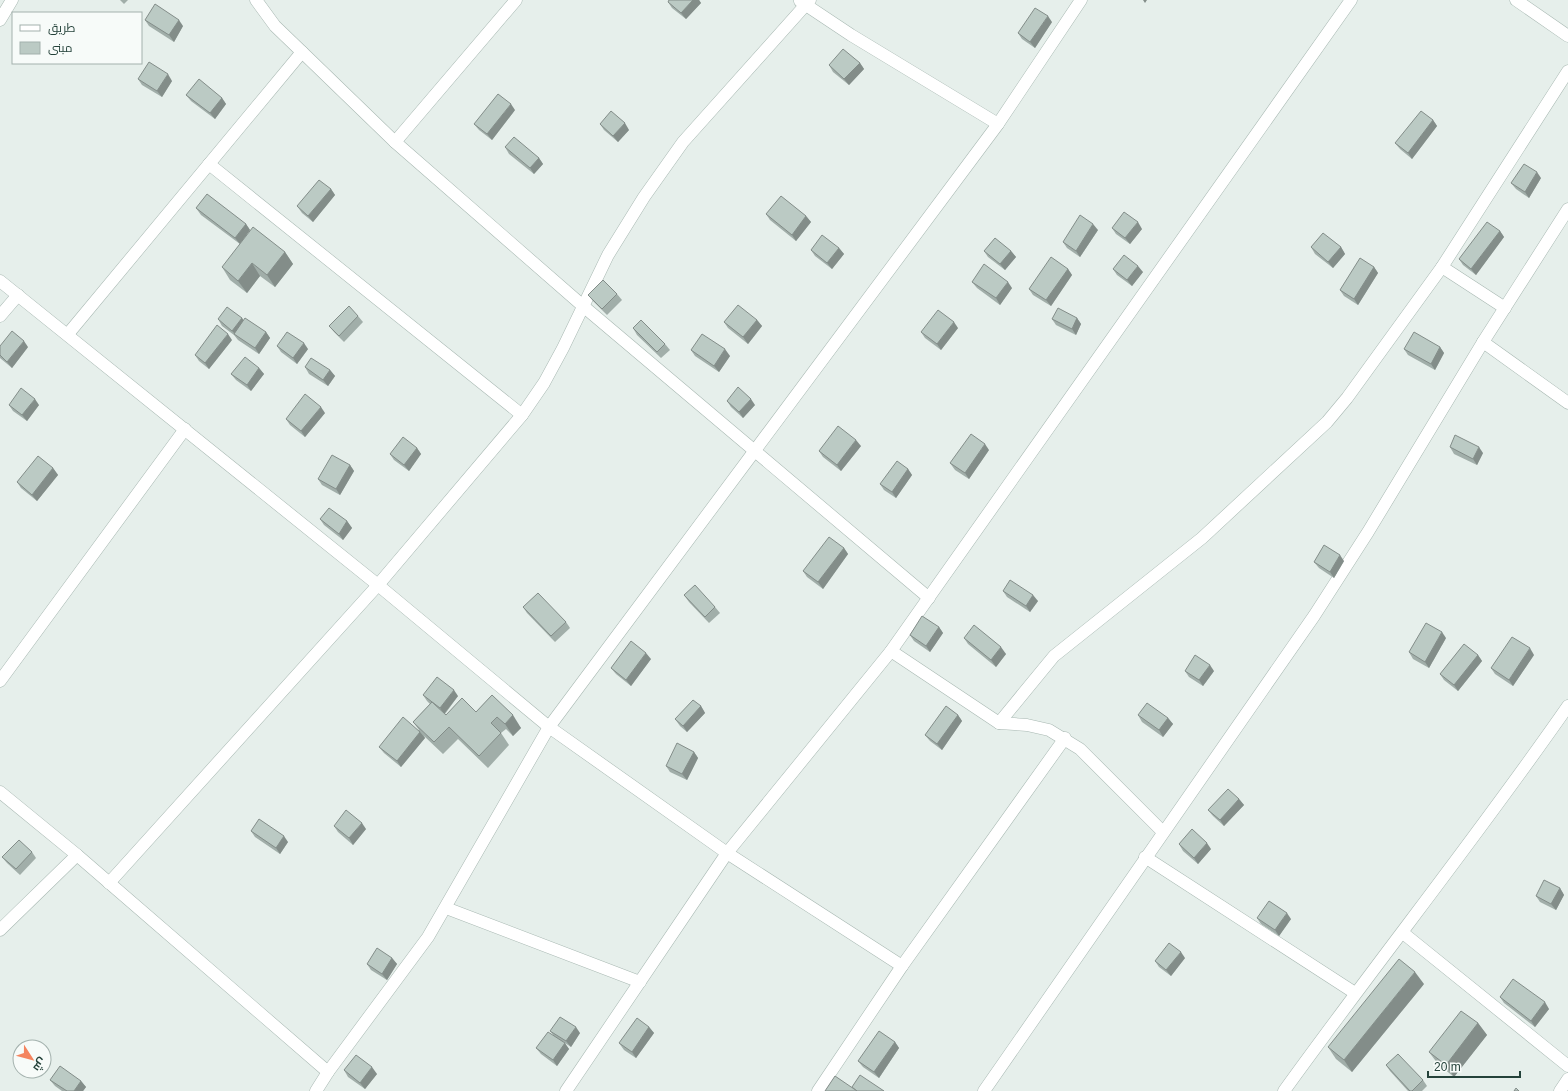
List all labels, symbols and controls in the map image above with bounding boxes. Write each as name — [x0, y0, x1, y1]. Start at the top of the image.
legend — [12, 12, 142, 64]
text: طريق — [48, 21, 76, 35]
text: مبنى — [48, 41, 73, 55]
north arrow — [12, 1039, 52, 1079]
scale bar — [1428, 1053, 1520, 1079]
text: ش — [30, 1055, 49, 1074]
text: 20 m — [1434, 1060, 1461, 1074]

